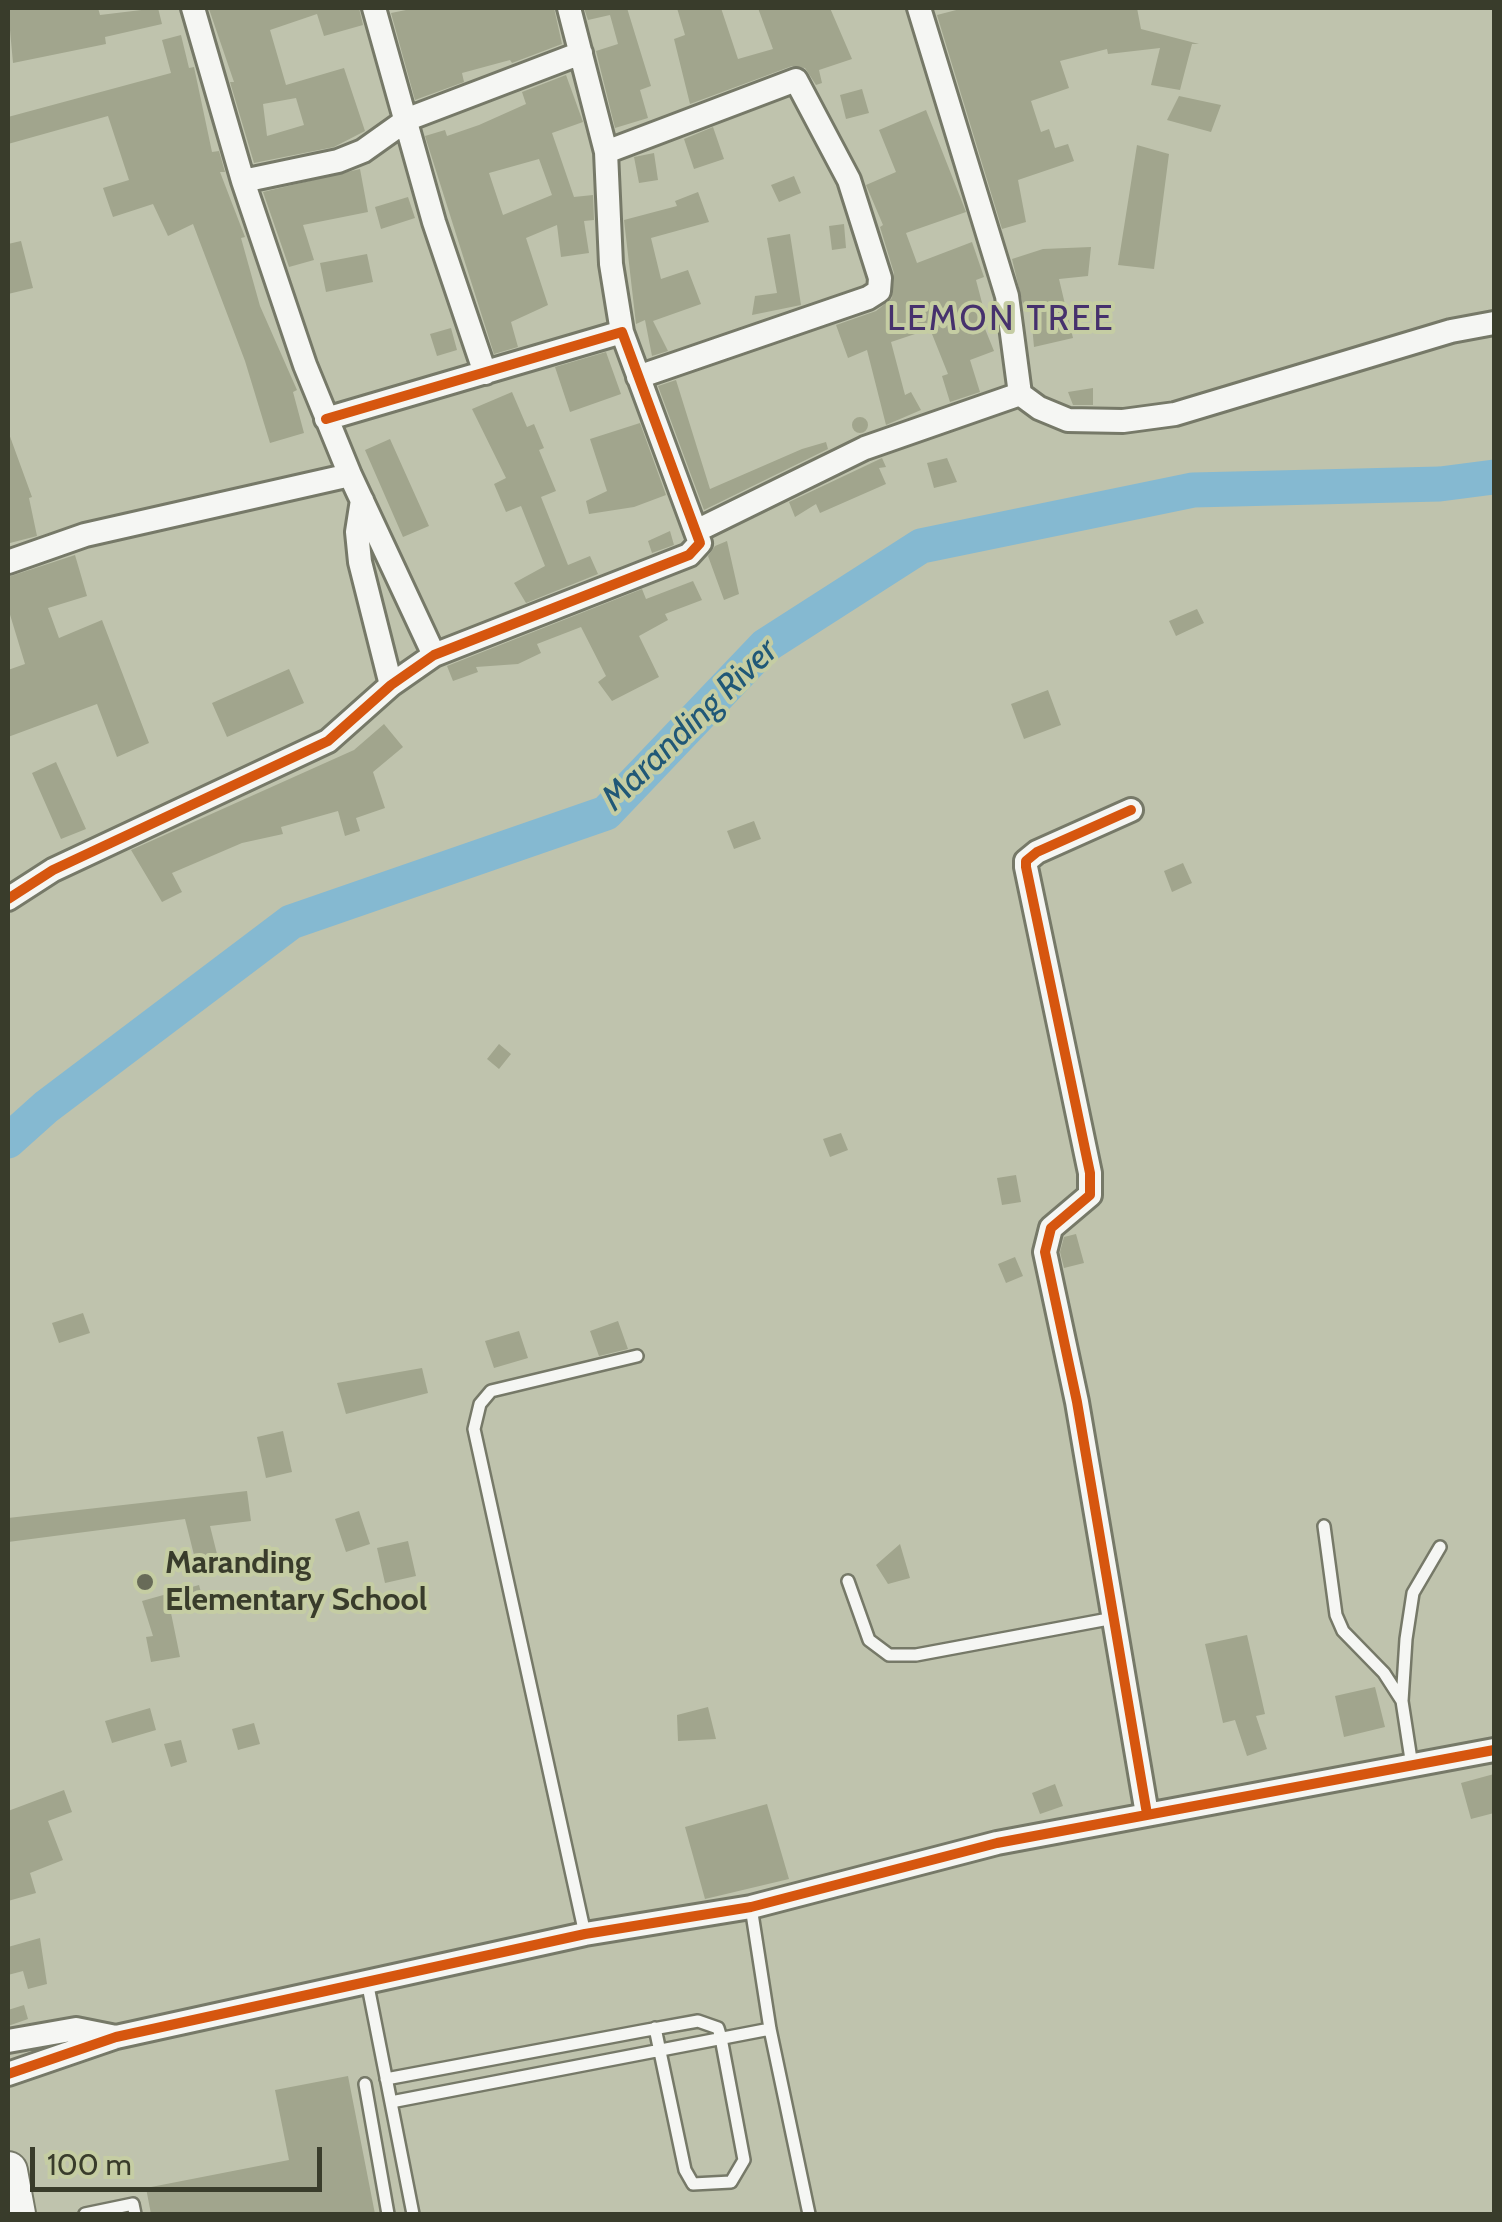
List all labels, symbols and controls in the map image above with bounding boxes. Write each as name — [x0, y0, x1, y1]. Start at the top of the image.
district label: LEMON TREE — [887, 299, 1115, 341]
water label: Maranding River — [593, 631, 787, 819]
place label: Maranding Elementary School — [165, 1545, 427, 1620]
marker: Maranding Elementary School — [134, 1571, 156, 1593]
scale bar — [35, 2127, 328, 2189]
text: 100 m — [47, 2146, 132, 2183]

